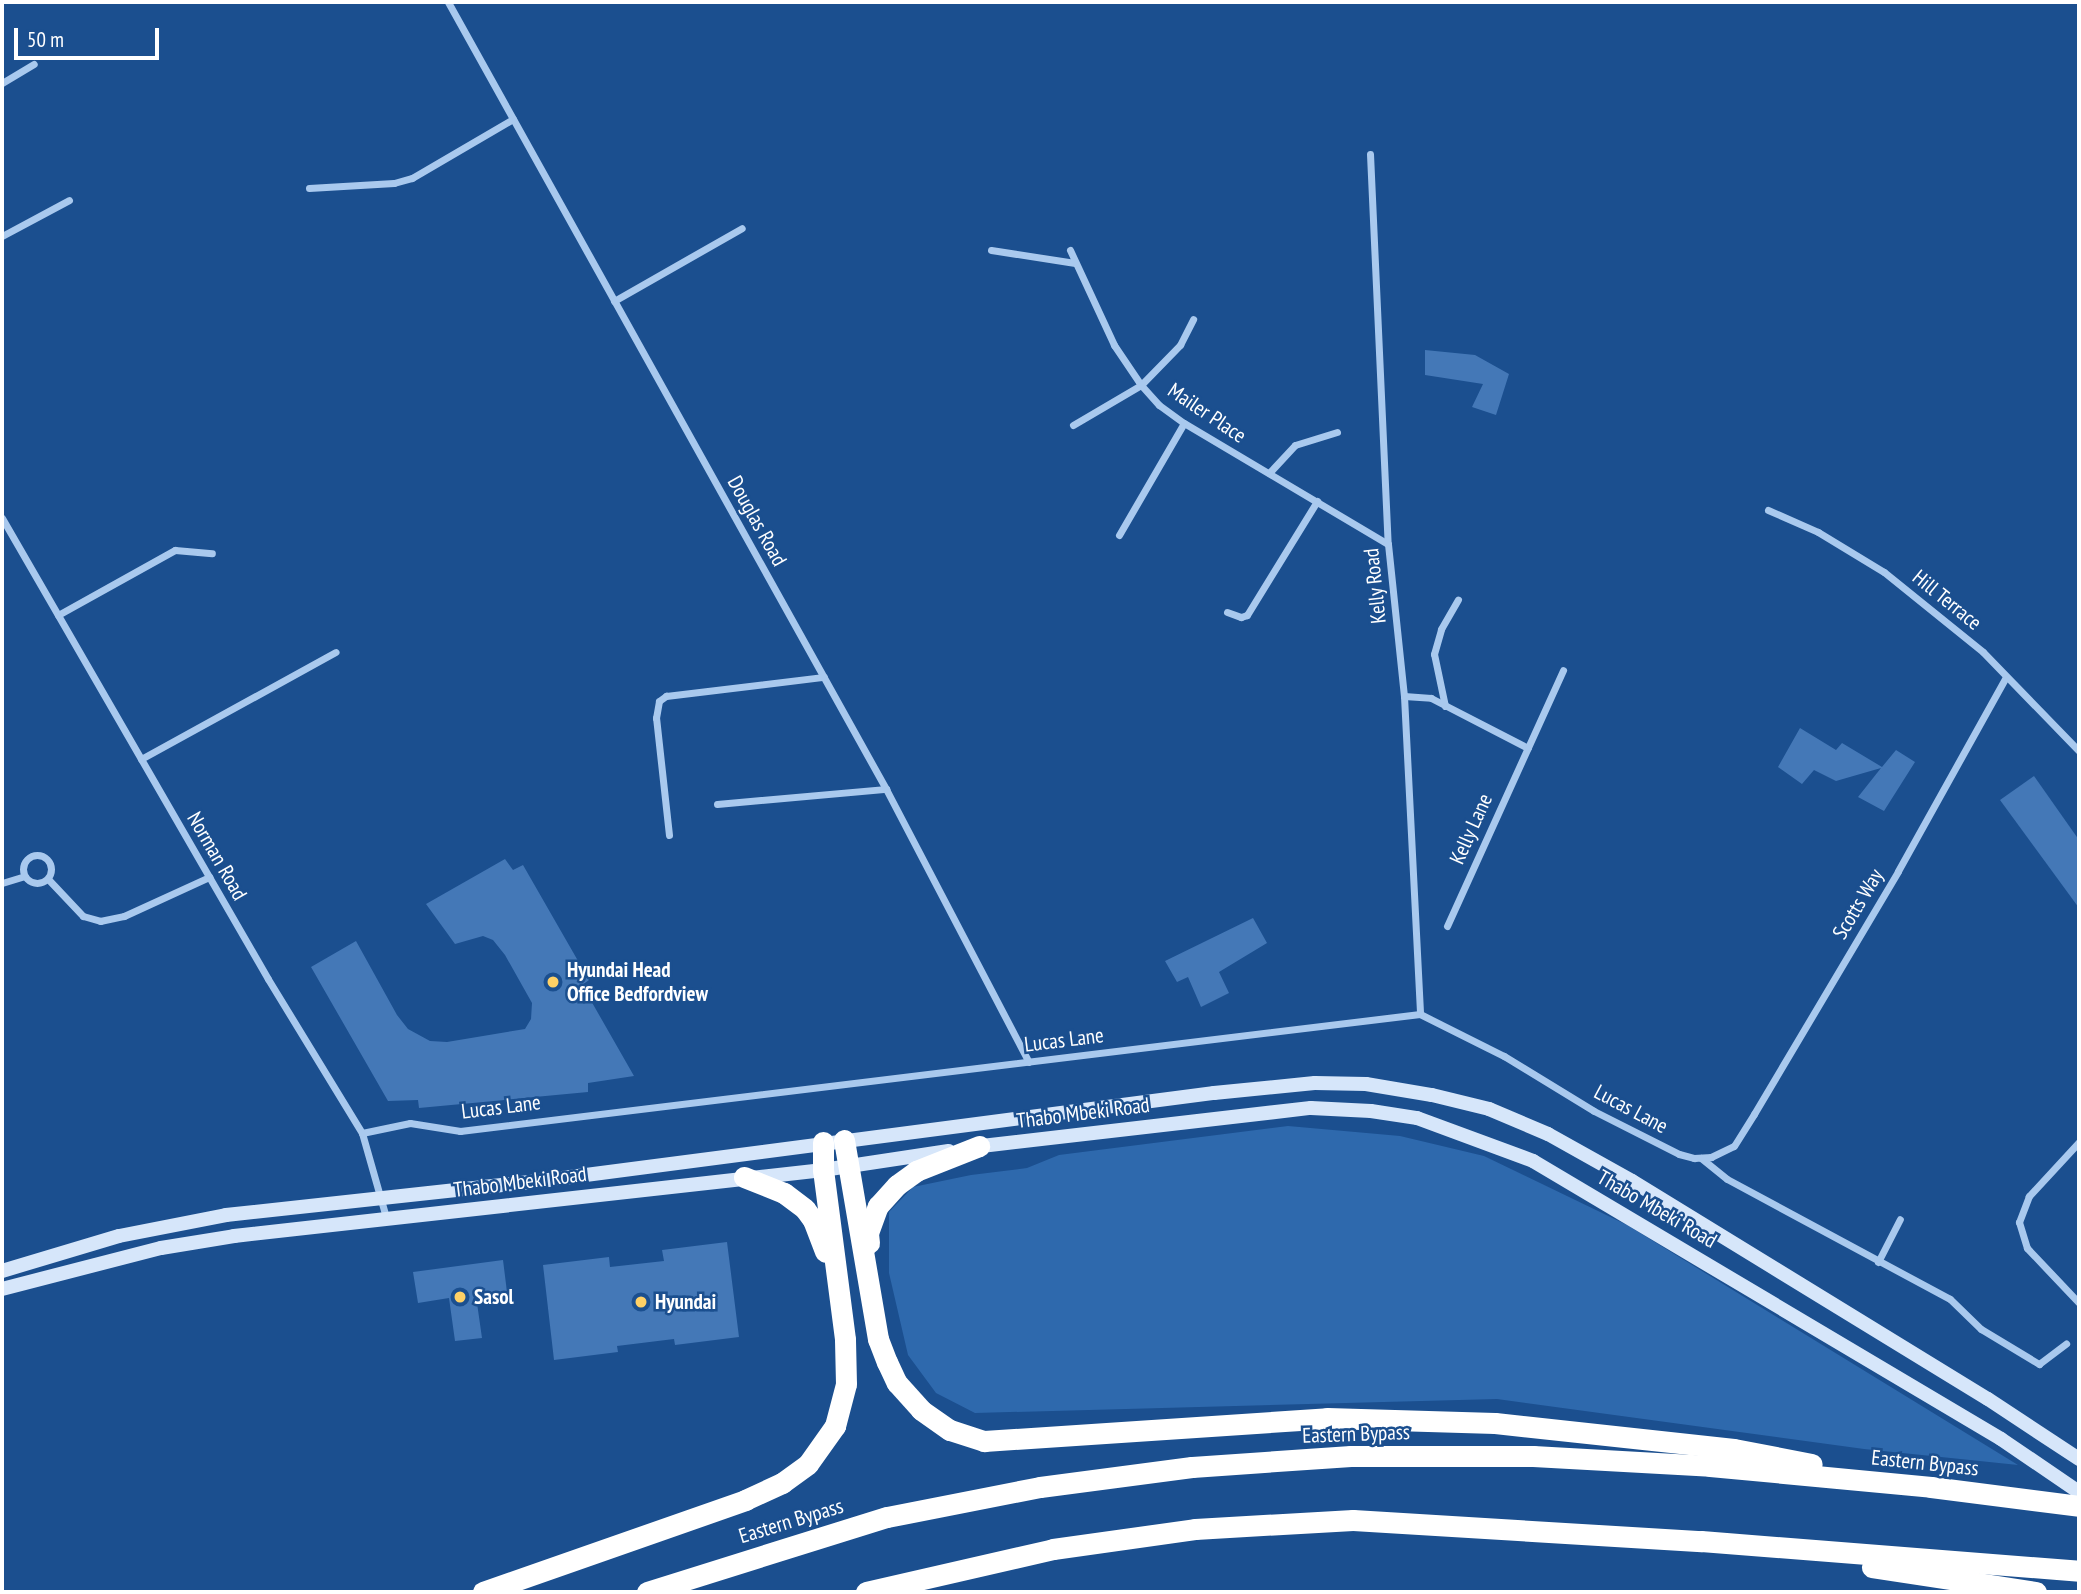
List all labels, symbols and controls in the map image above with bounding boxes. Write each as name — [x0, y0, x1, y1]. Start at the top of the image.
scale bar — [18, 14, 163, 58]
text: 50 m — [27, 26, 64, 53]
street label: Mailer Place — [1163, 378, 1251, 448]
street label: Douglas Road — [722, 472, 792, 570]
street label: Kelly Road — [1358, 547, 1392, 625]
street label: Hill Terrace — [1907, 565, 1987, 635]
street label: Kelly Lane — [1444, 790, 1498, 868]
street label: Norman Road — [182, 807, 252, 905]
street label: Scotts Way — [1827, 864, 1889, 944]
place label: Hyundai Head Office Bedfordview — [567, 957, 708, 1007]
marker: Hyundai Head Office Bedfordview — [545, 974, 561, 990]
street label: Lucas Lane — [1023, 1023, 1105, 1057]
street label: Lucas Lane — [1590, 1079, 1672, 1139]
street label: Lucas Lane — [460, 1090, 542, 1124]
street label: Thabo Mbeki Road — [1015, 1092, 1151, 1134]
street label: Thabo Mbeki Road — [452, 1161, 588, 1203]
street label: Thabo Mbeki Road — [1593, 1165, 1721, 1253]
place label: Sasol — [474, 1284, 514, 1310]
marker: Sasol — [452, 1289, 468, 1305]
place label: Hyundai — [655, 1289, 716, 1315]
marker: Hyundai — [633, 1294, 649, 1310]
street label: Eastern Bypass — [1302, 1420, 1410, 1448]
street label: Eastern Bypass — [1870, 1445, 1980, 1481]
street label: Eastern Bypass — [736, 1493, 846, 1549]

